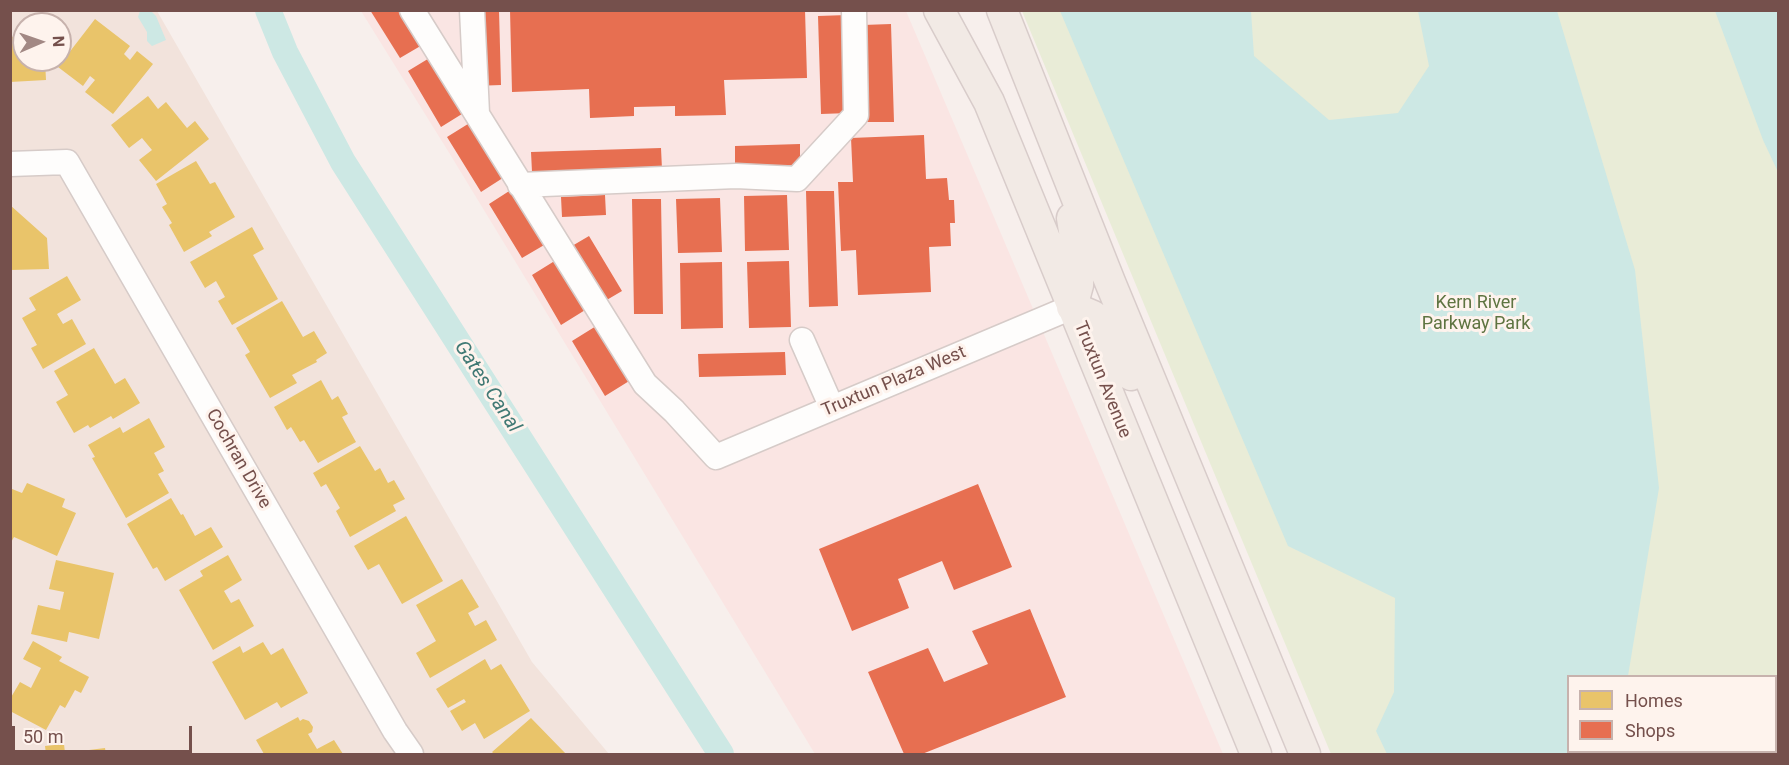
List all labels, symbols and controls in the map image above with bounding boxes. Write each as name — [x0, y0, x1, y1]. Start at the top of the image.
north arrow — [12, 12, 72, 72]
text: N — [49, 35, 68, 47]
park label: Kern River Parkway Park — [1422, 292, 1530, 334]
street label: Truxtun Avenue — [1069, 318, 1135, 442]
water label: Gates Canal — [448, 337, 526, 437]
street label: Truxtun Plaza West — [819, 342, 969, 422]
street label: Cochran Drive — [201, 405, 275, 513]
legend — [1567, 675, 1777, 753]
text: Homes — [1625, 690, 1683, 711]
scale bar — [15, 714, 195, 752]
text: Shops — [1625, 720, 1675, 741]
text: 50 m — [23, 726, 63, 747]

